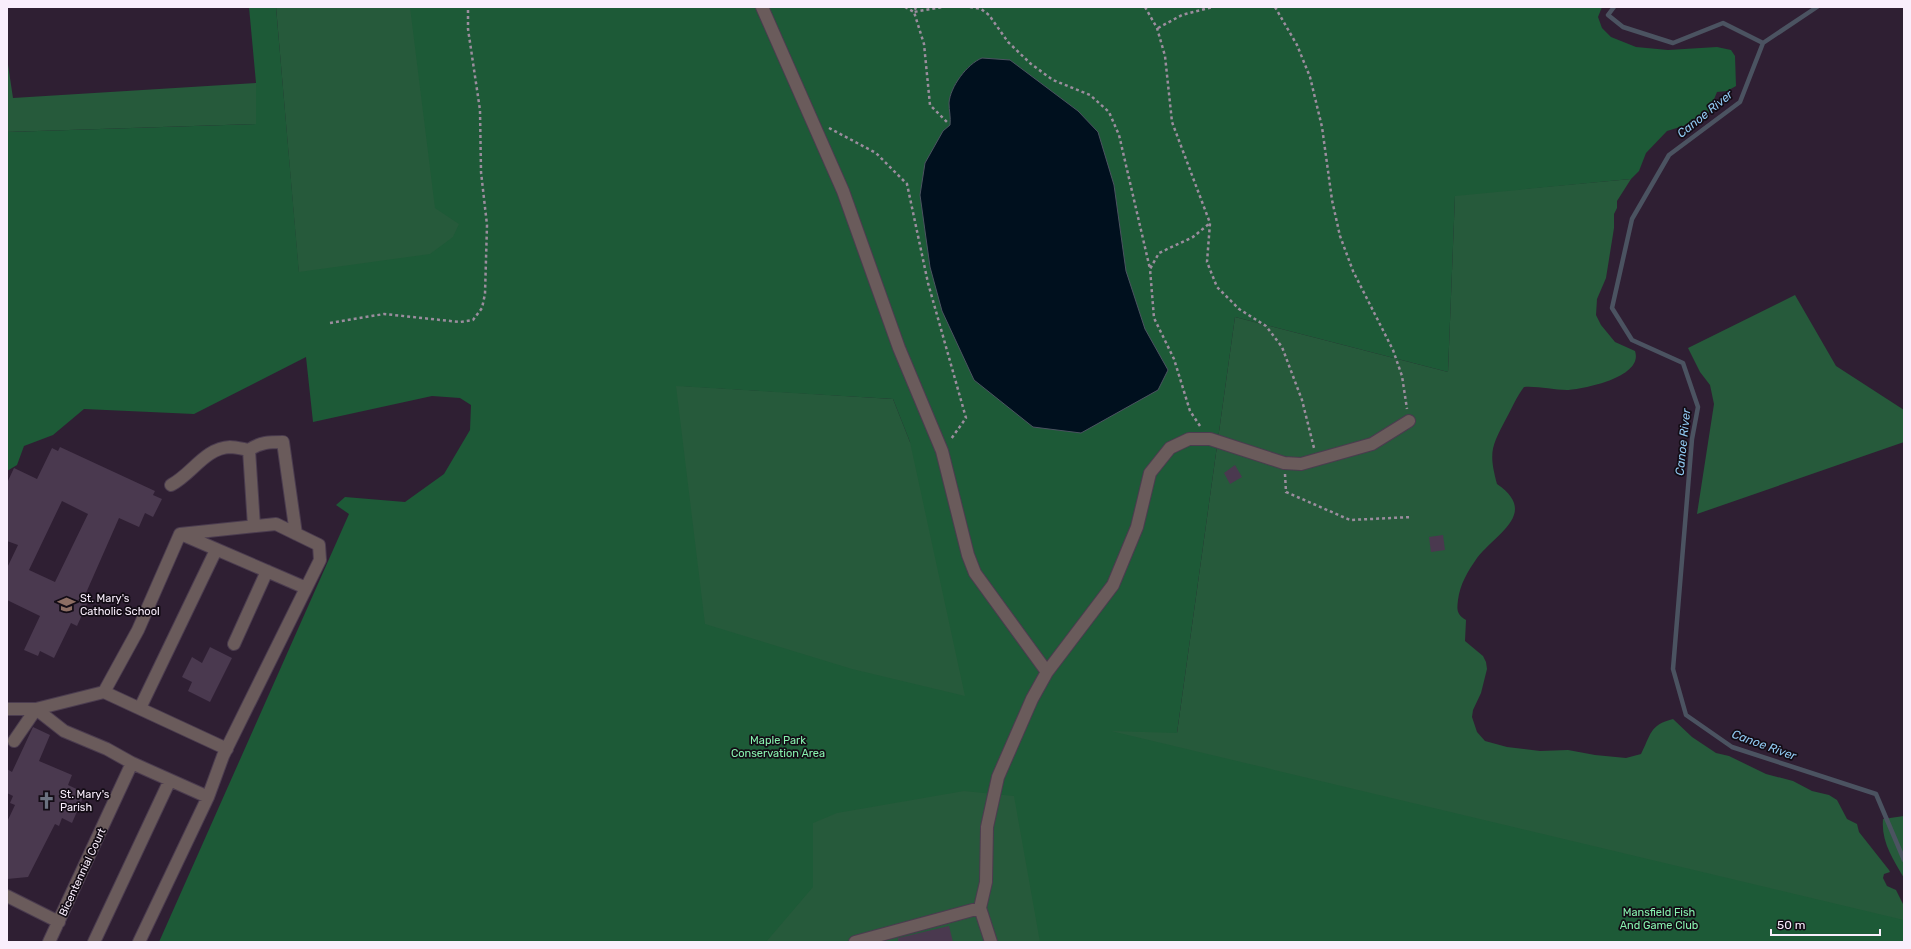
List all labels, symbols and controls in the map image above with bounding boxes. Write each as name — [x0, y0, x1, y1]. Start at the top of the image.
water label: Canoe River — [1674, 87, 1736, 141]
water label: Canoe River — [1673, 407, 1694, 476]
place label: St. Mary's Catholic School — [80, 592, 160, 618]
school or university icon: St. Mary's Catholic School — [57, 594, 77, 614]
water label: Canoe River — [1730, 727, 1798, 763]
park label: Maple Park Conservation Area — [731, 734, 825, 760]
place label: St. Mary's Parish — [60, 788, 110, 814]
church icon: St. Mary's Parish — [37, 790, 57, 810]
street label: Bicentennial Court — [56, 826, 109, 918]
park label: Mansfield Fish And Game Club — [1620, 906, 1698, 932]
scale bar — [1771, 911, 1880, 937]
text: 50 m — [1777, 918, 1805, 932]

